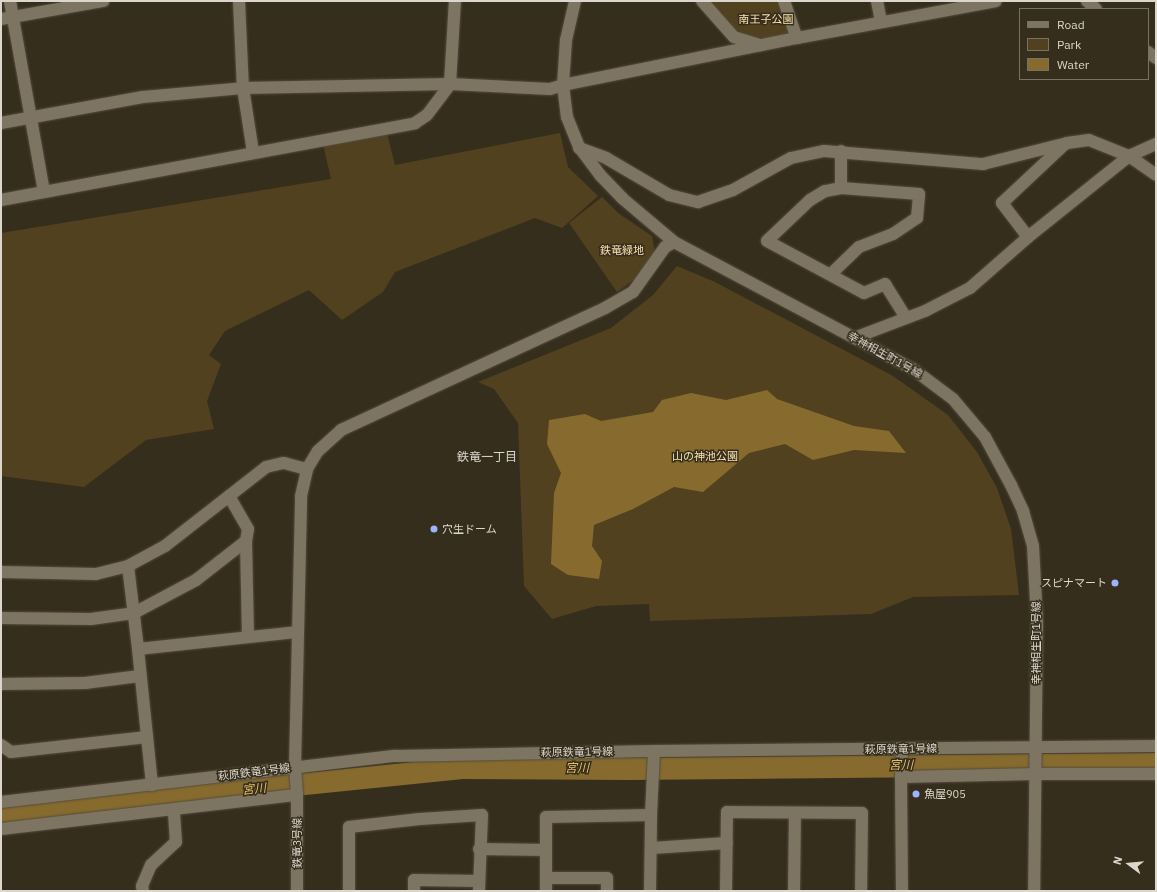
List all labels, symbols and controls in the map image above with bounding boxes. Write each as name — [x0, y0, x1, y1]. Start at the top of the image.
legend — [1019, 8, 1149, 80]
park label: 南王子公園 — [739, 12, 793, 26]
text: Road — [1057, 17, 1085, 32]
text: Park — [1057, 37, 1081, 52]
text: Water — [1057, 57, 1089, 72]
park label: 鉄竜緑地 — [600, 243, 644, 257]
street label: 幸神相生町1号線 — [845, 329, 925, 381]
park label: 山の神池公園 — [672, 449, 738, 463]
district label: 鉄竜一丁目 — [457, 450, 517, 464]
place label: 穴生ドーム — [442, 522, 497, 536]
marker: 穴生ドーム — [429, 524, 439, 534]
place label: スピナマート — [1041, 576, 1107, 590]
marker: スピナマート — [1110, 578, 1120, 588]
street label: 幸神相生町1号線 — [1029, 601, 1043, 685]
street label: 萩原鉄竜1号線 — [865, 742, 937, 756]
street label: 萩原鉄竜1号線 — [541, 745, 613, 759]
water label: 宮川 — [889, 758, 913, 772]
street label: 萩原鉄竜1号線 — [217, 761, 291, 783]
water label: 宮川 — [565, 761, 589, 775]
water label: 宮川 — [241, 781, 267, 797]
place label: 魚屋905 — [924, 787, 966, 801]
marker: 魚屋905 — [911, 789, 921, 799]
street label: 鉄竜3号線 — [290, 818, 304, 868]
north arrow — [1109, 844, 1149, 884]
text: N — [1110, 855, 1125, 866]

